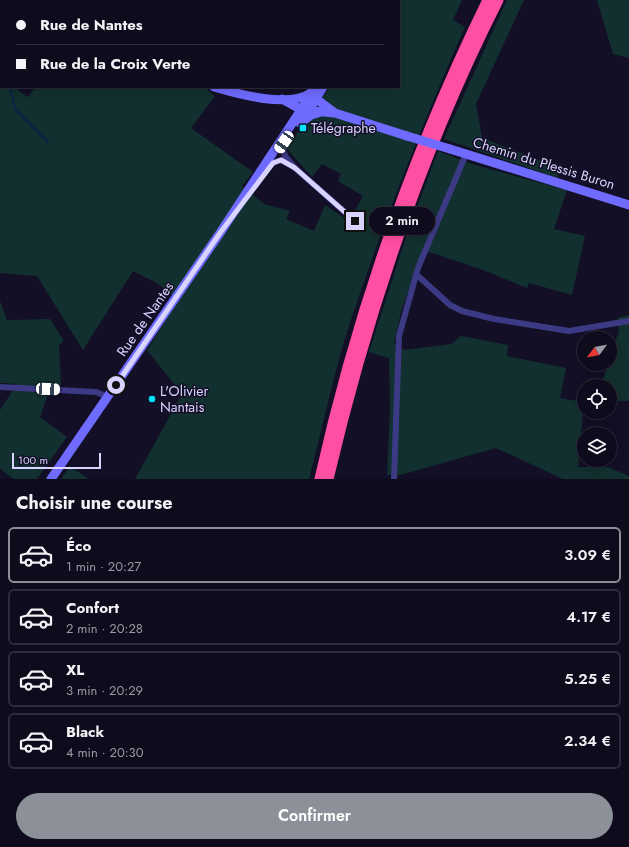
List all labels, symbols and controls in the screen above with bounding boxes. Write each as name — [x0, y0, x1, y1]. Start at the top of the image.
text: Rue de Nantes — [40, 14, 143, 36]
text: Rue de la Croix Verte — [40, 53, 190, 75]
place label: Télégraphe — [311, 118, 376, 138]
marker: Télégraphe — [298, 123, 308, 133]
car — [272, 129, 296, 155]
street label: Chemin du Plessis Buron — [471, 132, 617, 194]
callout: 2 min — [369, 207, 435, 235]
text: 2 min — [385, 211, 419, 230]
route end — [346, 212, 364, 230]
street label: Rue de Nantes — [112, 277, 178, 360]
north arrow — [577, 331, 617, 371]
map controls — [577, 331, 617, 467]
route start — [107, 376, 125, 394]
button: locate — [577, 379, 617, 419]
place label: L'Olivier Nantais — [160, 381, 209, 417]
car — [36, 382, 60, 396]
marker: L'Olivier Nantais — [147, 394, 157, 404]
button: layers — [577, 427, 617, 467]
scale bar — [12, 451, 101, 470]
text: 100 m — [18, 452, 48, 468]
text: Choisir une course — [16, 490, 173, 516]
text: Éco — [66, 535, 91, 557]
icon: car — [18, 537, 54, 573]
text: 3.09 € — [564, 544, 611, 566]
text: 1 min · 20:27 — [66, 557, 141, 576]
text: Confort — [66, 597, 119, 619]
icon: car — [18, 599, 54, 635]
text: 4.17 € — [566, 606, 611, 628]
text: 2 min · 20:28 — [66, 619, 143, 638]
text: XL — [66, 659, 84, 681]
icon: car — [18, 661, 54, 697]
text: 5.25 € — [564, 668, 611, 690]
text: 3 min · 20:29 — [66, 681, 143, 700]
text: Black — [66, 721, 104, 743]
icon: car — [18, 723, 54, 759]
text: 2.34 € — [564, 730, 611, 752]
text: 4 min · 20:30 — [66, 743, 144, 762]
button: Confirmer — [16, 793, 613, 839]

